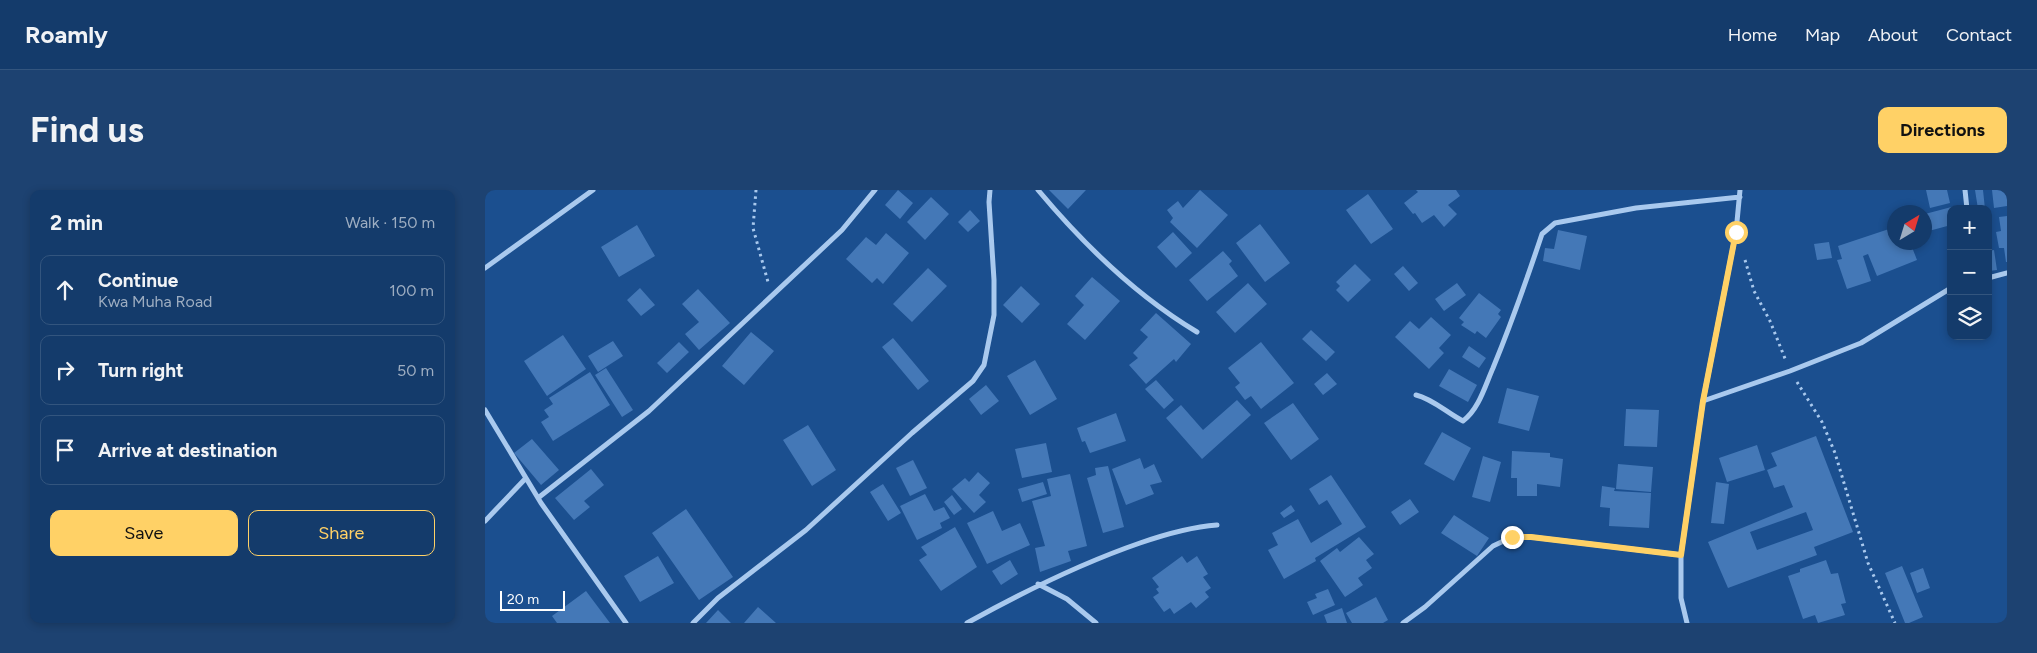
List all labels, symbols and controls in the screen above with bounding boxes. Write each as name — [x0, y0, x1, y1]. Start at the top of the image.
text: Roamly — [25, 20, 108, 49]
text: Home — [1728, 24, 1777, 46]
text: Map — [1805, 24, 1840, 46]
text: About — [1868, 24, 1918, 46]
text: Contact — [1946, 24, 2012, 46]
button: Directions — [1878, 107, 2007, 153]
text: Find us — [30, 109, 144, 151]
north arrow — [1887, 205, 1932, 250]
map controls — [1947, 205, 1992, 340]
button: + — [1947, 205, 1992, 250]
text: 2 min — [50, 210, 103, 235]
text: Walk · 150 m — [345, 213, 435, 232]
route start — [1725, 221, 1748, 244]
button: − — [1947, 250, 1992, 295]
text: Continue — [98, 269, 178, 292]
icon: ahead — [51, 276, 79, 304]
text: 100 m — [389, 281, 434, 300]
text: Kwa Muha Road — [98, 292, 212, 311]
button: layers — [1947, 295, 1992, 340]
icon: right — [51, 356, 79, 384]
text: Turn right — [98, 359, 184, 382]
text: 50 m — [397, 361, 434, 380]
icon: arrive — [51, 436, 79, 464]
text: Arrive at destination — [98, 439, 277, 462]
button: Save — [50, 510, 238, 556]
button: Share — [248, 510, 435, 556]
route end — [1501, 526, 1524, 549]
scale bar — [500, 588, 565, 611]
text: 20 m — [507, 591, 539, 608]

